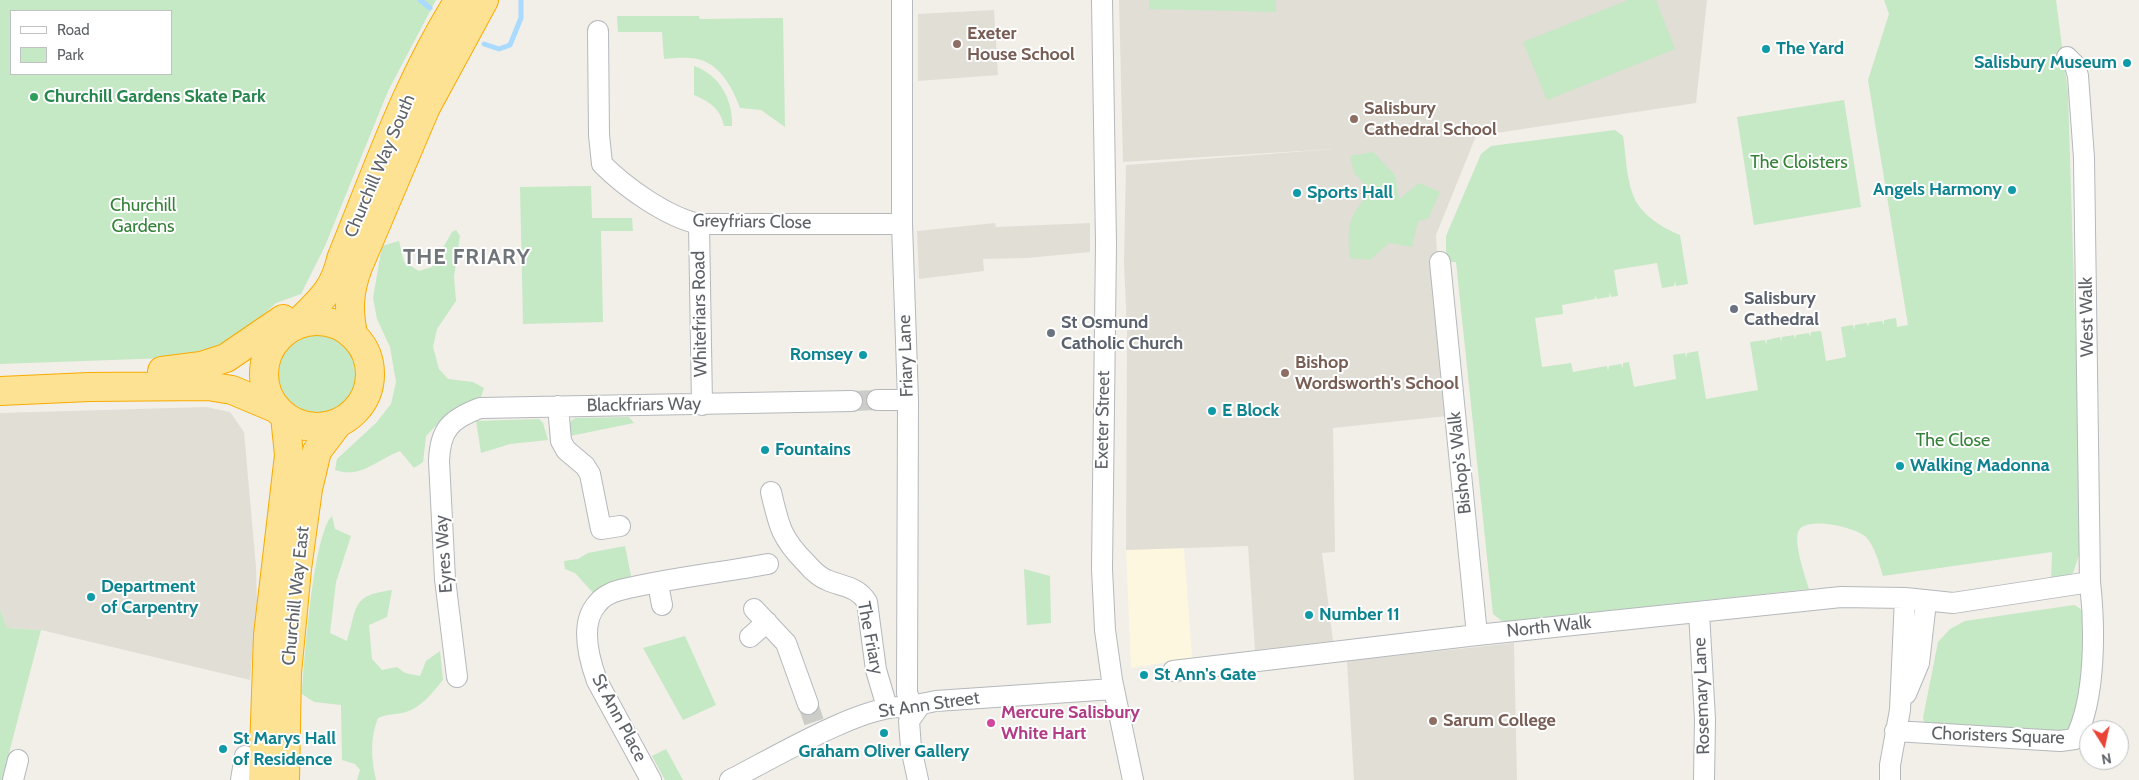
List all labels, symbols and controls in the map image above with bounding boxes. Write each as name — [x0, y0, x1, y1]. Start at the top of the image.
legend — [10, 10, 172, 75]
text: Road — [57, 21, 90, 39]
place label: Exeter House School — [967, 23, 1075, 66]
marker: Exeter House School — [951, 38, 963, 50]
place label: The Yard — [1776, 38, 1844, 60]
marker: The Yard — [1760, 43, 1772, 55]
text: Park — [57, 46, 84, 64]
place label: Salisbury Museum — [1974, 52, 2117, 74]
marker: Salisbury Museum — [2121, 57, 2133, 69]
place label: Churchill Gardens Skate Park — [44, 86, 266, 108]
marker: Churchill Gardens Skate Park — [28, 91, 40, 103]
street label: Churchill Way South — [340, 91, 420, 241]
place label: Salisbury Cathedral School — [1364, 98, 1497, 140]
marker: Salisbury Cathedral School — [1348, 113, 1360, 125]
park label: The Cloisters — [1750, 152, 1848, 174]
place label: Angels Harmony — [1873, 179, 2002, 201]
place label: Sports Hall — [1307, 182, 1393, 204]
marker: Angels Harmony — [2006, 184, 2018, 196]
marker: Sports Hall — [1291, 187, 1303, 199]
park label: Churchill Gardens — [110, 195, 176, 238]
street label: Greyfriars Close — [692, 210, 812, 234]
district label: THE FRIARY — [402, 245, 532, 271]
street label: Whitefriars Road — [688, 251, 712, 377]
street label: West Walk — [2076, 277, 2098, 357]
place label: Salisbury Cathedral — [1744, 288, 1819, 330]
marker: Salisbury Cathedral — [1728, 303, 1740, 315]
place label: St Osmund Catholic Church — [1061, 312, 1183, 354]
street label: Friary Lane — [894, 314, 918, 398]
marker: St Osmund Catholic Church — [1045, 327, 1057, 339]
place label: Romsey — [790, 344, 853, 366]
marker: Romsey — [857, 349, 869, 361]
place label: Bishop Wordsworth's School — [1295, 352, 1459, 394]
marker: Bishop Wordsworth's School — [1279, 367, 1291, 379]
street label: Exeter Street — [1091, 371, 1115, 469]
street label: Blackfriars Way — [586, 393, 702, 417]
place label: E Block — [1222, 400, 1279, 422]
marker: E Block — [1206, 405, 1218, 417]
street label: Bishop's Walk — [1444, 411, 1476, 515]
park label: The Close — [1916, 430, 1990, 452]
place label: Fountains — [775, 439, 851, 461]
marker: Fountains — [759, 444, 771, 456]
place label: Walking Madonna — [1910, 455, 2050, 477]
marker: Walking Madonna — [1894, 460, 1906, 472]
street label: Eyres Way — [430, 514, 458, 594]
street label: Churchill Way East — [278, 525, 314, 667]
place label: Department of Carpentry — [101, 576, 198, 618]
marker: Department of Carpentry — [85, 591, 97, 603]
street label: The Friary — [852, 600, 888, 676]
place label: Number 11 — [1319, 604, 1400, 626]
marker: Number 11 — [1303, 609, 1315, 621]
street label: North Walk — [1506, 612, 1592, 642]
street label: Rosemary Lane — [1689, 637, 1715, 755]
place label: St Ann's Gate — [1154, 664, 1256, 686]
marker: St Ann's Gate — [1138, 669, 1150, 681]
street label: St Ann Place — [587, 671, 651, 765]
street label: St Ann Street — [877, 687, 981, 723]
place label: Mercure Salisbury White Hart — [1001, 702, 1140, 744]
place label: Sarum College — [1443, 710, 1556, 732]
marker: Sarum College — [1427, 715, 1439, 727]
marker: Mercure Salisbury White Hart — [985, 717, 997, 729]
north arrow — [2079, 720, 2129, 770]
street label: Choristers Square — [1931, 723, 2065, 749]
marker: Graham Oliver Gallery — [878, 727, 890, 739]
place label: St Marys Hall of Residence — [233, 728, 336, 771]
place label: Graham Oliver Gallery — [799, 741, 969, 763]
marker: St Marys Hall of Residence — [217, 743, 229, 755]
text: N — [2100, 749, 2113, 769]

